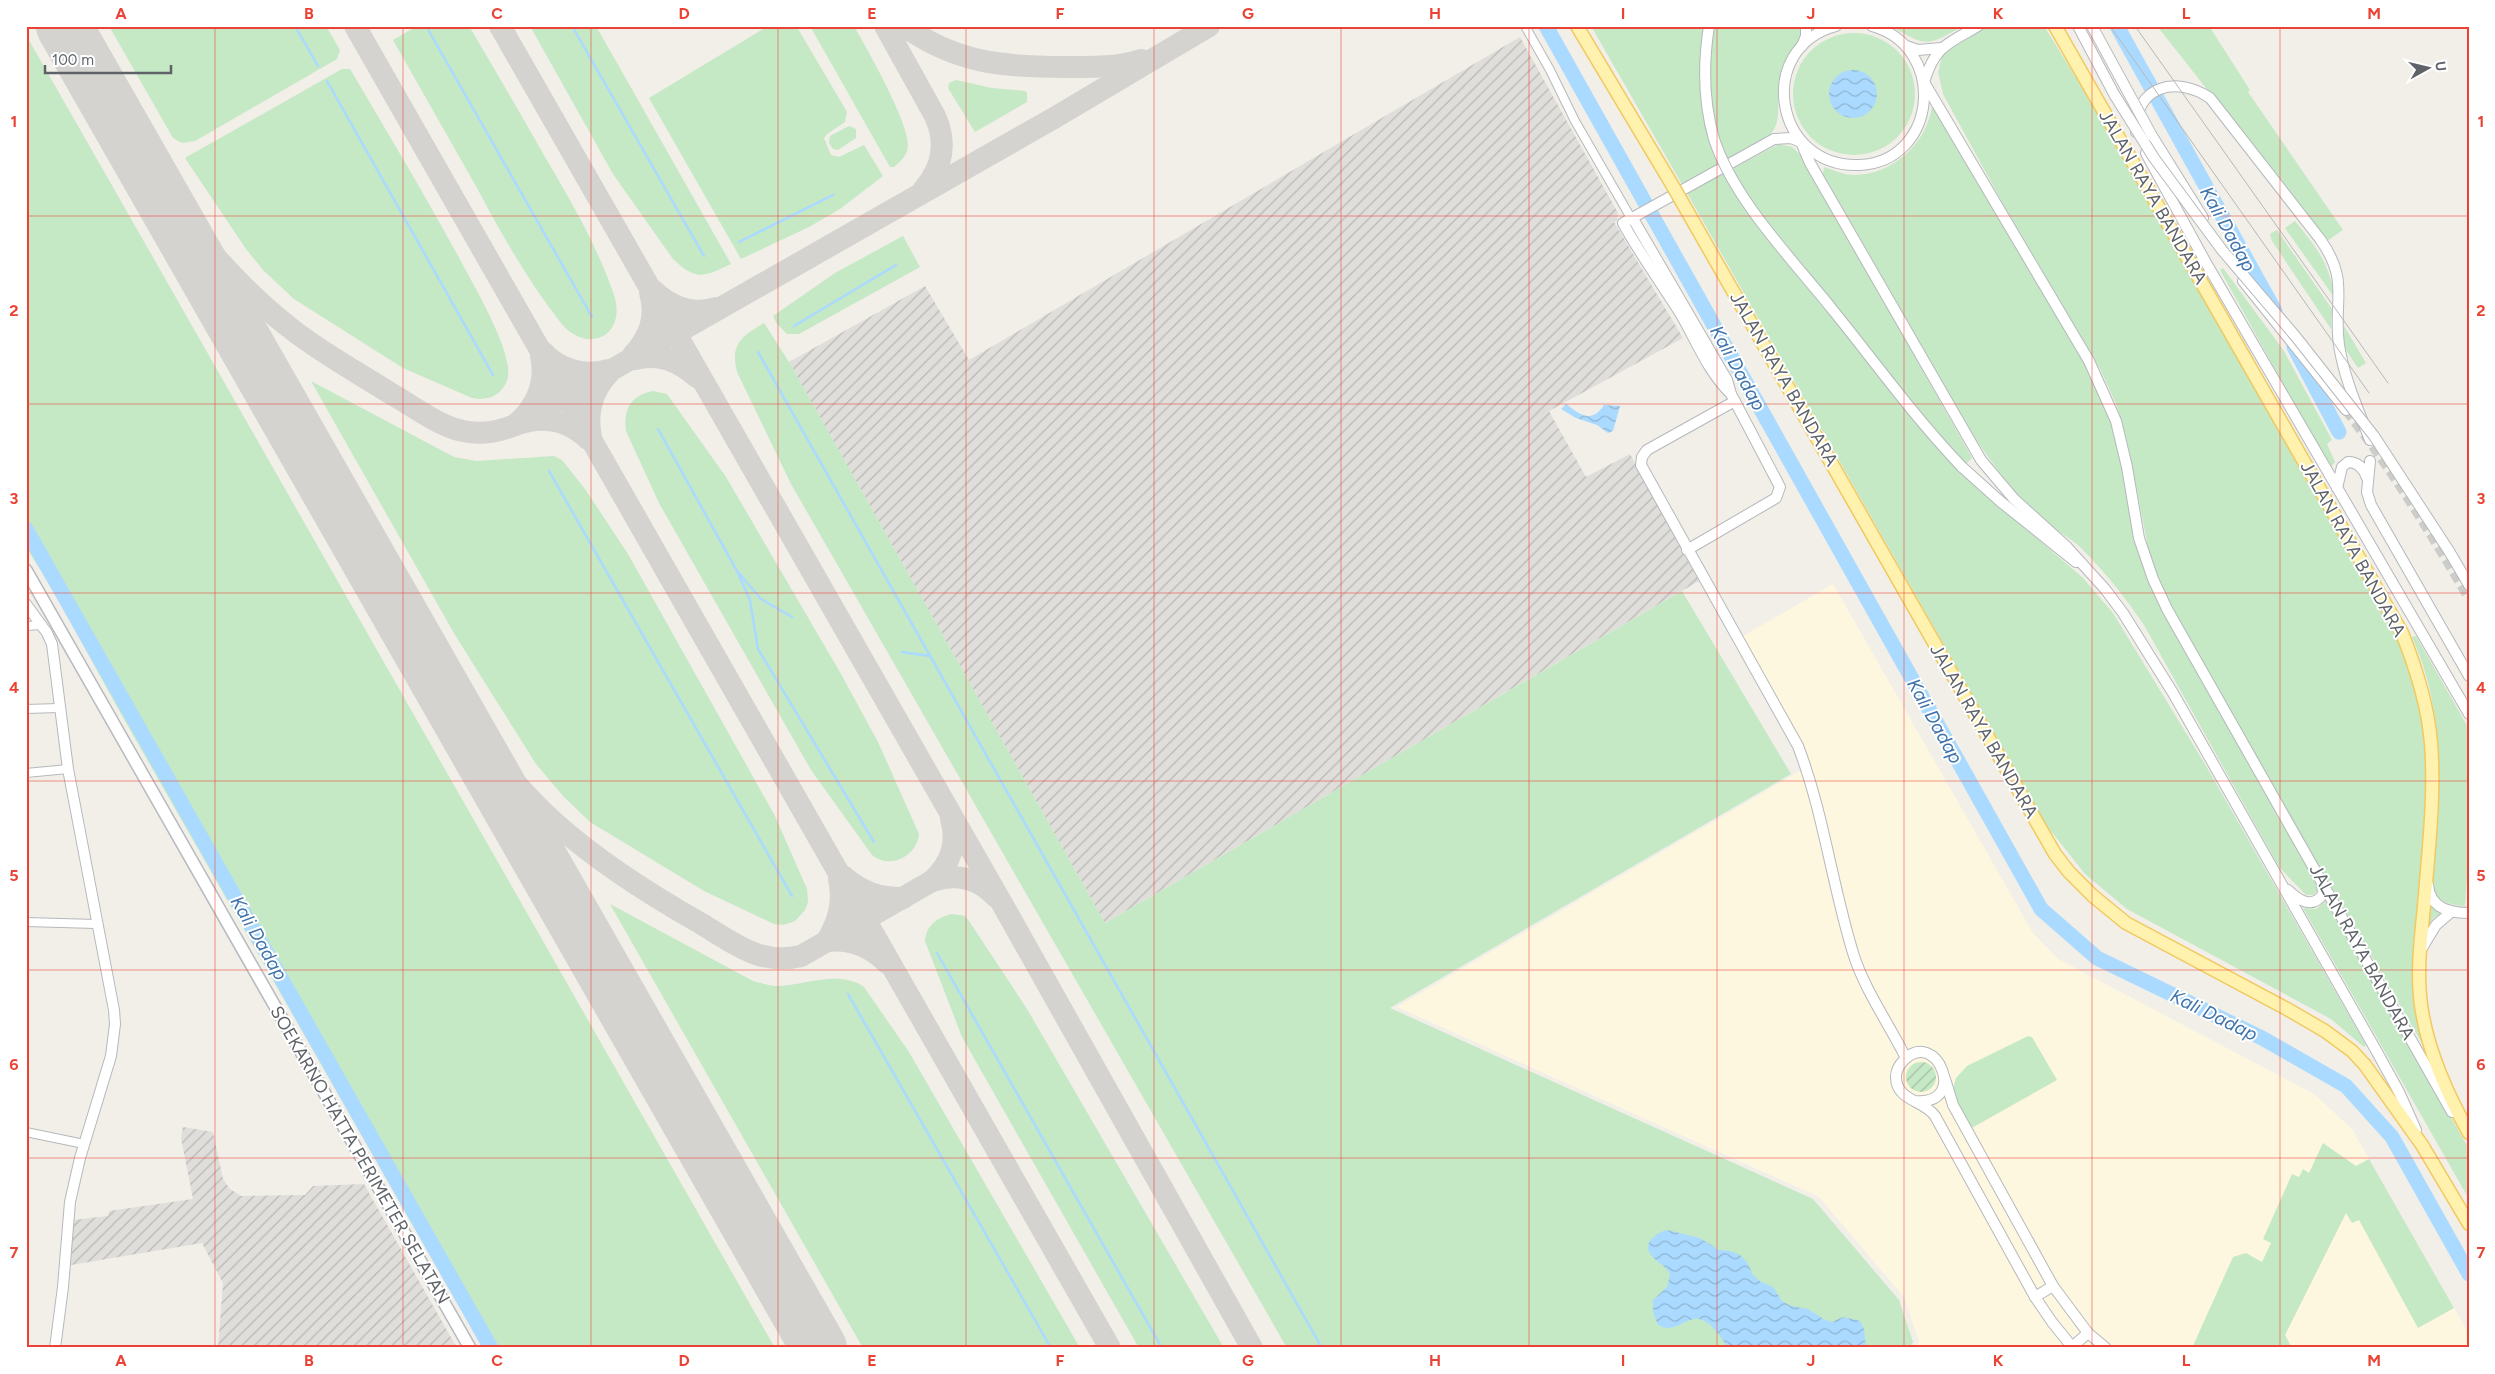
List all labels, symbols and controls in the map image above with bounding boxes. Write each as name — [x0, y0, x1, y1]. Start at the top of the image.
text: A — [115, 4, 127, 23]
text: B — [304, 4, 314, 23]
text: C — [491, 4, 503, 23]
text: D — [678, 4, 690, 23]
text: E — [867, 4, 877, 23]
text: F — [1056, 4, 1065, 23]
text: G — [1242, 4, 1254, 23]
text: H — [1429, 4, 1441, 23]
text: I — [1621, 4, 1625, 23]
text: J — [1807, 4, 1815, 23]
text: K — [1993, 4, 2004, 23]
text: L — [2182, 4, 2191, 23]
text: M — [2367, 4, 2381, 23]
scale bar — [45, 42, 171, 74]
north arrow — [2402, 42, 2452, 92]
text: 100 m — [52, 51, 94, 69]
text: U — [2431, 60, 2449, 72]
street label: JALAN RAYA BANDARA — [2094, 106, 2212, 288]
text: 1 — [11, 112, 17, 131]
text: 1 — [2478, 112, 2484, 131]
water label: Kali Dadap — [2195, 182, 2261, 276]
street label: JALAN RAYA BANDARA — [1725, 288, 1843, 470]
text: 2 — [9, 301, 19, 320]
text: 2 — [2476, 301, 2486, 320]
water label: Kali Dadap — [1705, 321, 1771, 415]
street label: JALAN RAYA BANDARA — [2296, 457, 2410, 641]
text: 3 — [10, 489, 19, 508]
text: 3 — [2477, 489, 2486, 508]
street label: JALAN RAYA BANDARA — [1925, 640, 2043, 822]
water label: Kali Dadap — [1902, 674, 1968, 768]
text: 4 — [9, 678, 19, 697]
text: 4 — [2476, 678, 2486, 697]
street label: JALAN RAYA BANDARA — [2305, 860, 2419, 1044]
text: 5 — [9, 866, 19, 885]
text: 5 — [2476, 866, 2486, 885]
water label: Kali Dadap — [226, 892, 292, 984]
water label: Kali Dadap — [2167, 984, 2261, 1046]
street label: SOEKARNO HATTA PERIMETER SELATAN — [265, 1002, 455, 1308]
text: 6 — [9, 1055, 19, 1074]
text: 6 — [2476, 1055, 2486, 1074]
text: 7 — [10, 1243, 19, 1262]
text: 7 — [2477, 1243, 2486, 1262]
text: A — [115, 1351, 127, 1370]
text: B — [304, 1351, 314, 1370]
text: C — [491, 1351, 503, 1370]
text: D — [678, 1351, 690, 1370]
text: E — [867, 1351, 877, 1370]
text: F — [1056, 1351, 1065, 1370]
text: G — [1242, 1351, 1254, 1370]
text: H — [1429, 1351, 1441, 1370]
text: I — [1621, 1351, 1625, 1370]
text: J — [1807, 1351, 1815, 1370]
text: K — [1993, 1351, 2004, 1370]
text: L — [2182, 1351, 2191, 1370]
text: M — [2367, 1351, 2381, 1370]

